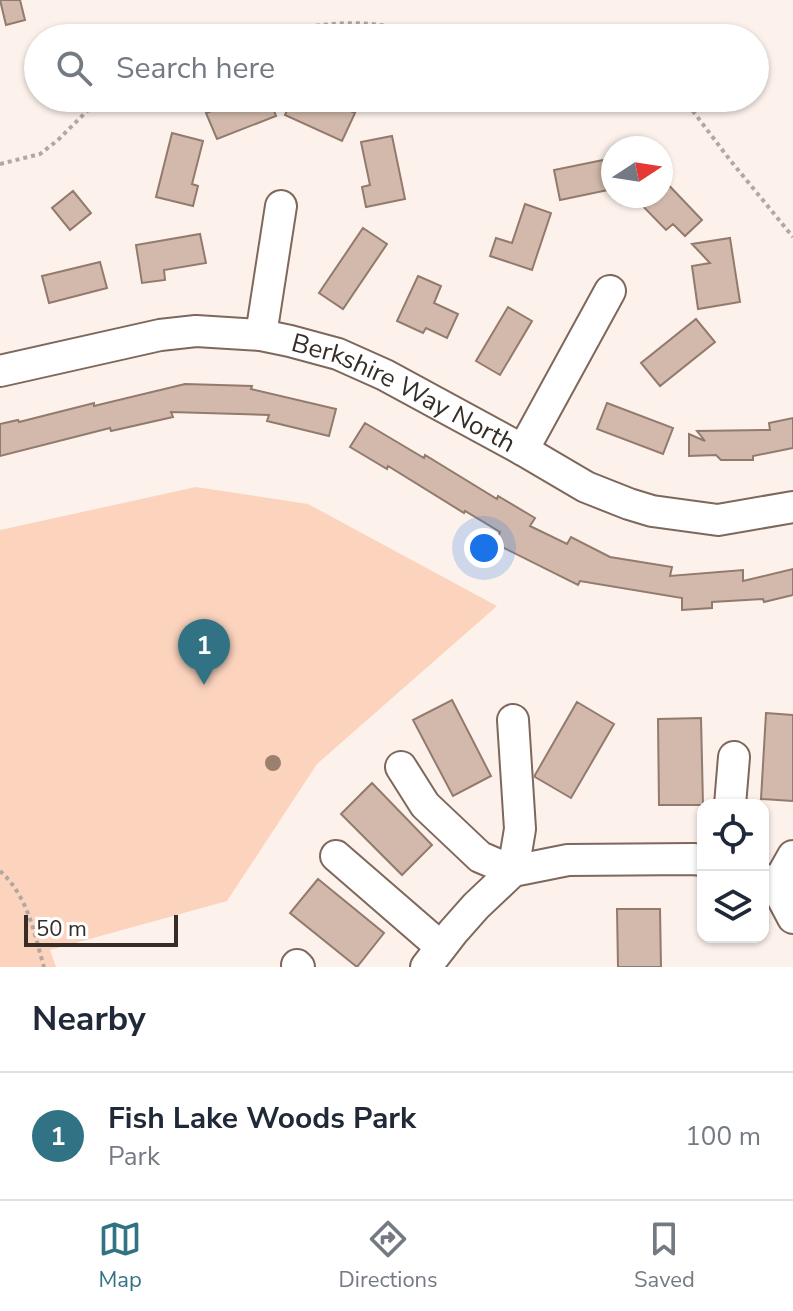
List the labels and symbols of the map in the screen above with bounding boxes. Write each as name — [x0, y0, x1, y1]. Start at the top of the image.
north arrow — [601, 136, 673, 208]
street label: Berkshire Way North — [288, 325, 522, 461]
your location — [464, 528, 504, 568]
pin: 1 — [178, 619, 230, 685]
scale bar — [24, 911, 178, 947]

